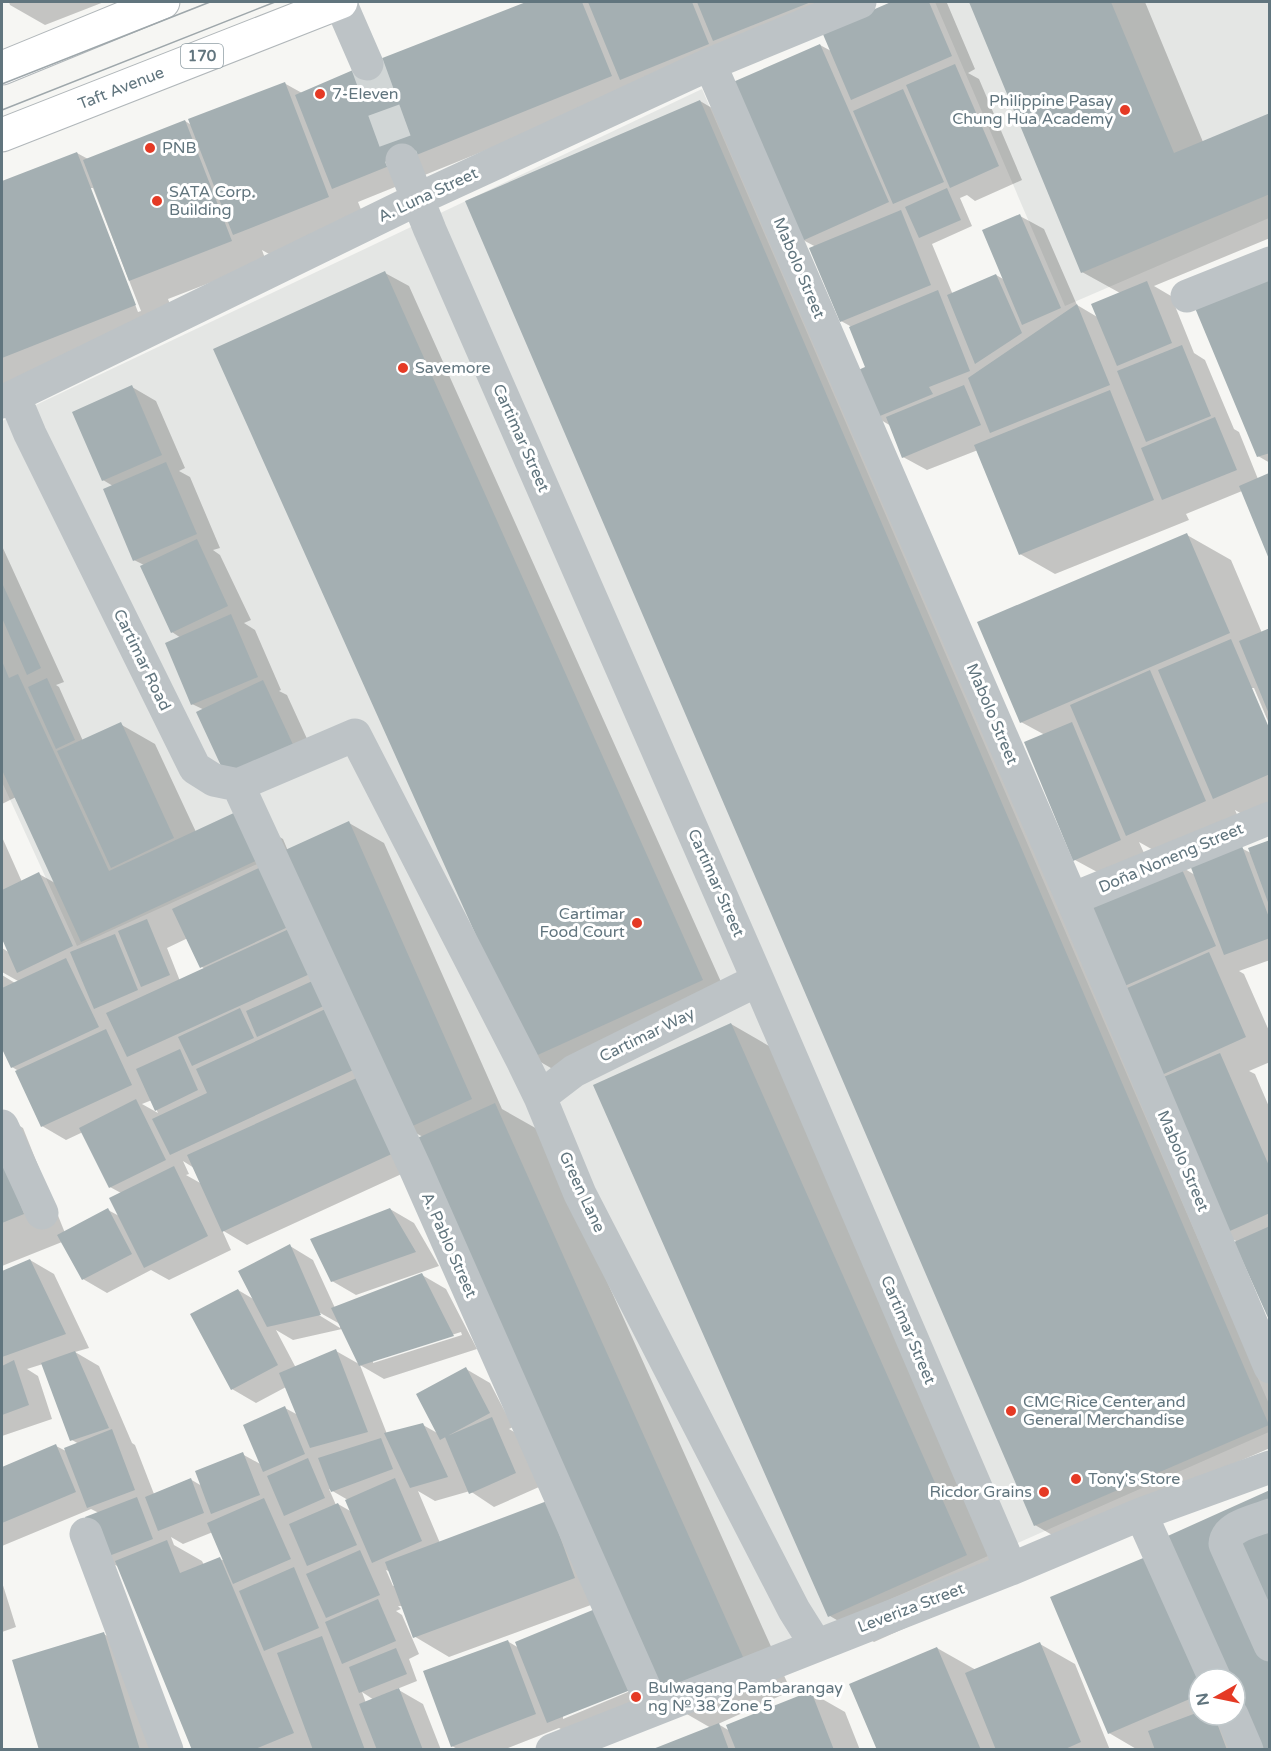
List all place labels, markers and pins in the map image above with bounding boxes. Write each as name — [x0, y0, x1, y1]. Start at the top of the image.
place label: 7-Eleven — [332, 84, 399, 104]
marker: 7-Eleven — [313, 87, 327, 101]
place label: Philippine Pasay Chung Hua Academy — [952, 91, 1113, 129]
marker: Philippine Pasay Chung Hua Academy — [1118, 103, 1132, 117]
place label: PNB — [162, 138, 197, 158]
marker: PNB — [143, 141, 157, 155]
place label: SATA Corp. Building — [169, 182, 255, 220]
marker: SATA Corp. Building — [150, 194, 164, 208]
place label: Savemore — [415, 358, 491, 378]
marker: Savemore — [396, 361, 410, 375]
place label: Cartimar Food Court — [540, 904, 626, 942]
marker: Cartimar Food Court — [630, 916, 644, 930]
place label: CMC Rice Center and General Merchandise — [1023, 1392, 1186, 1430]
marker: CMC Rice Center and General Merchandise — [1004, 1404, 1018, 1418]
place label: Tony's Store — [1088, 1469, 1180, 1489]
marker: Tony's Store — [1069, 1472, 1083, 1486]
place label: Ricdor Grains — [929, 1482, 1032, 1502]
marker: Ricdor Grains — [1037, 1485, 1051, 1499]
place label: Bulwagang Pambarangay ng № 38 Zone 5 — [648, 1678, 843, 1716]
marker: Bulwagang Pambarangay ng № 38 Zone 5 — [629, 1690, 643, 1704]

